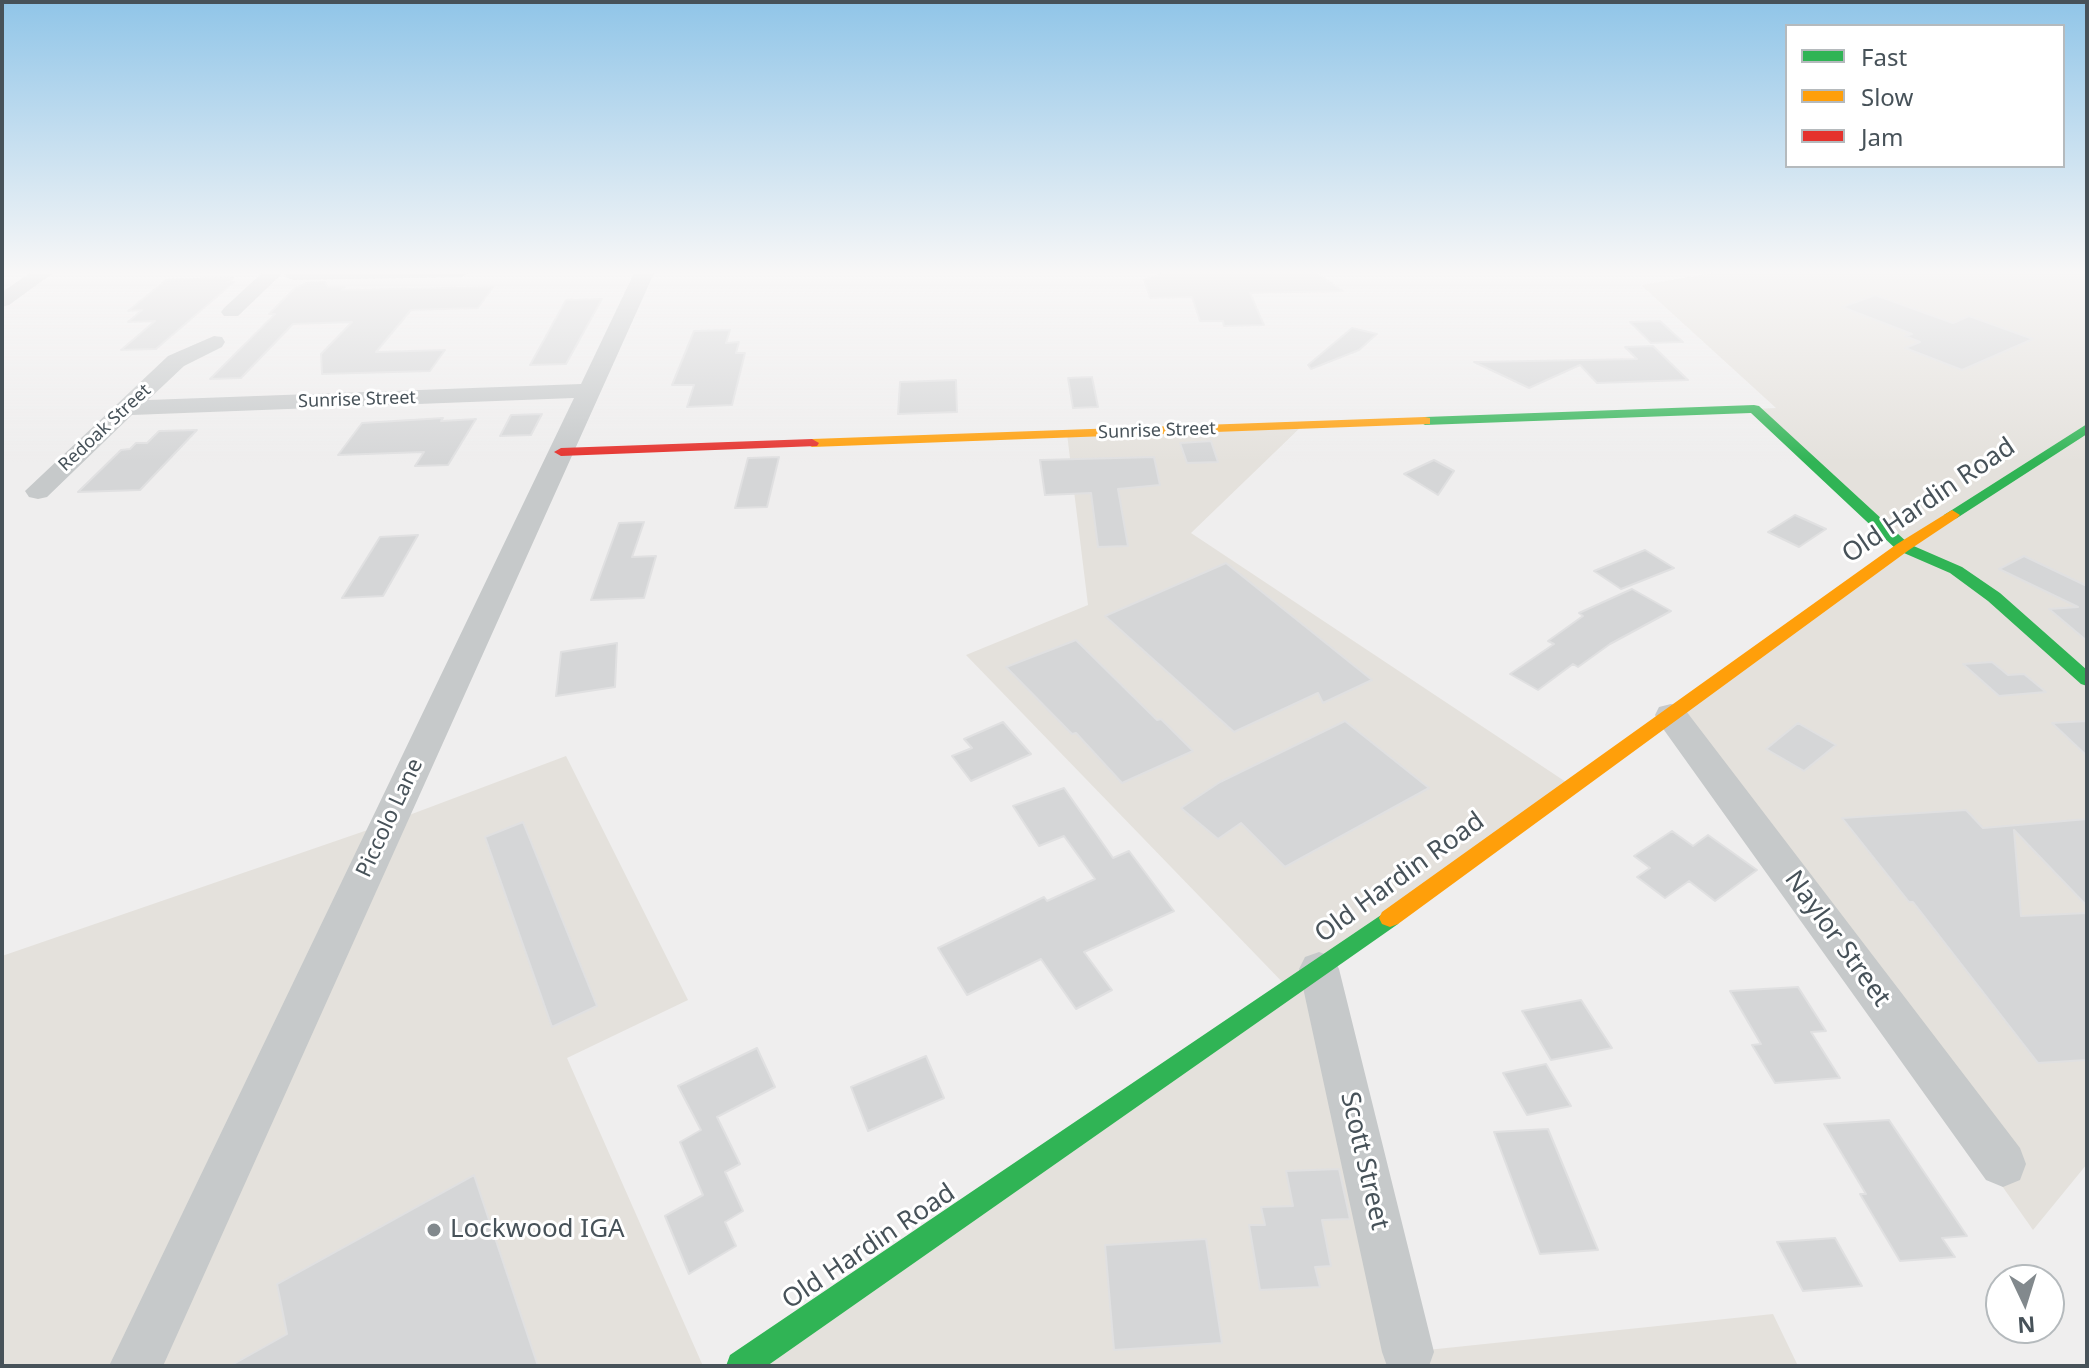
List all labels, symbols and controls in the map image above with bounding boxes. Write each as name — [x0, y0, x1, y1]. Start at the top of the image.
legend — [1785, 24, 2065, 168]
text: Fast — [1861, 40, 1907, 73]
text: Slow — [1861, 80, 1913, 113]
text: Jam — [1861, 120, 1903, 153]
street label: Redoak Street — [55, 380, 155, 476]
street label: Sunrise Street — [298, 387, 416, 413]
street label: Sunrise Street — [1098, 418, 1216, 444]
street label: Old Hardin Road — [1837, 432, 2021, 570]
street label: Piccolo Lane — [351, 754, 429, 882]
street label: Old Hardin Road — [1309, 806, 1491, 950]
street label: Naylor Street — [1777, 865, 1897, 1013]
street label: Scott Street — [1333, 1089, 1395, 1233]
street label: Old Hardin Road — [777, 1178, 961, 1316]
place label: Lockwood IGA — [450, 1214, 625, 1246]
marker: Lockwood IGA — [425, 1221, 443, 1239]
north arrow — [1985, 1264, 2065, 1344]
text: N — [2017, 1310, 2037, 1342]

